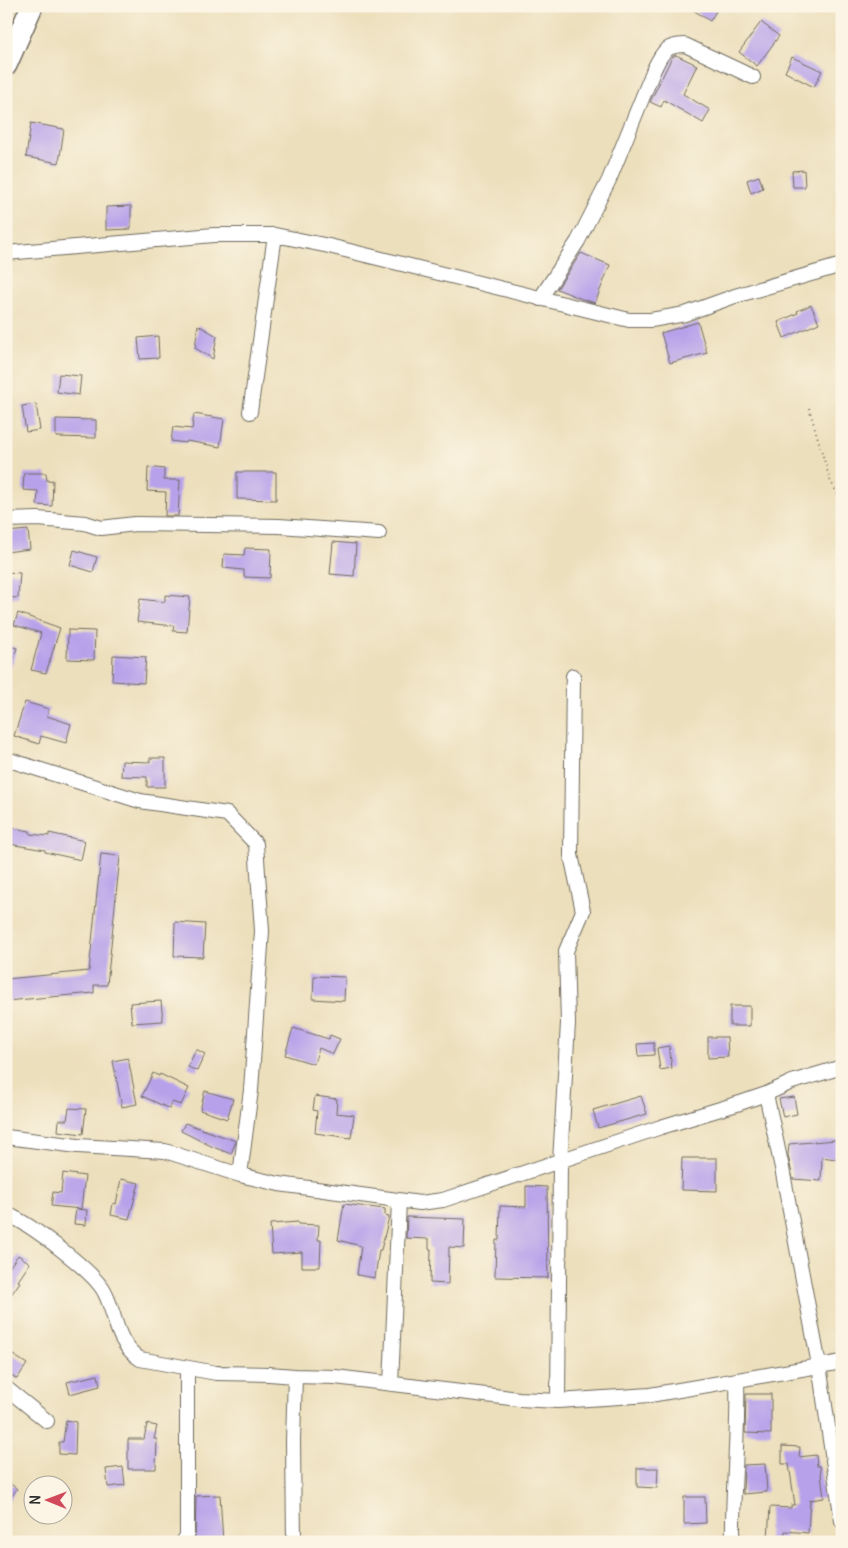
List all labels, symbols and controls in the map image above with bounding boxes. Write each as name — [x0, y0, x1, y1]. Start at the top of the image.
north arrow — [22, 1476, 72, 1526]
text: N — [26, 1495, 44, 1505]

